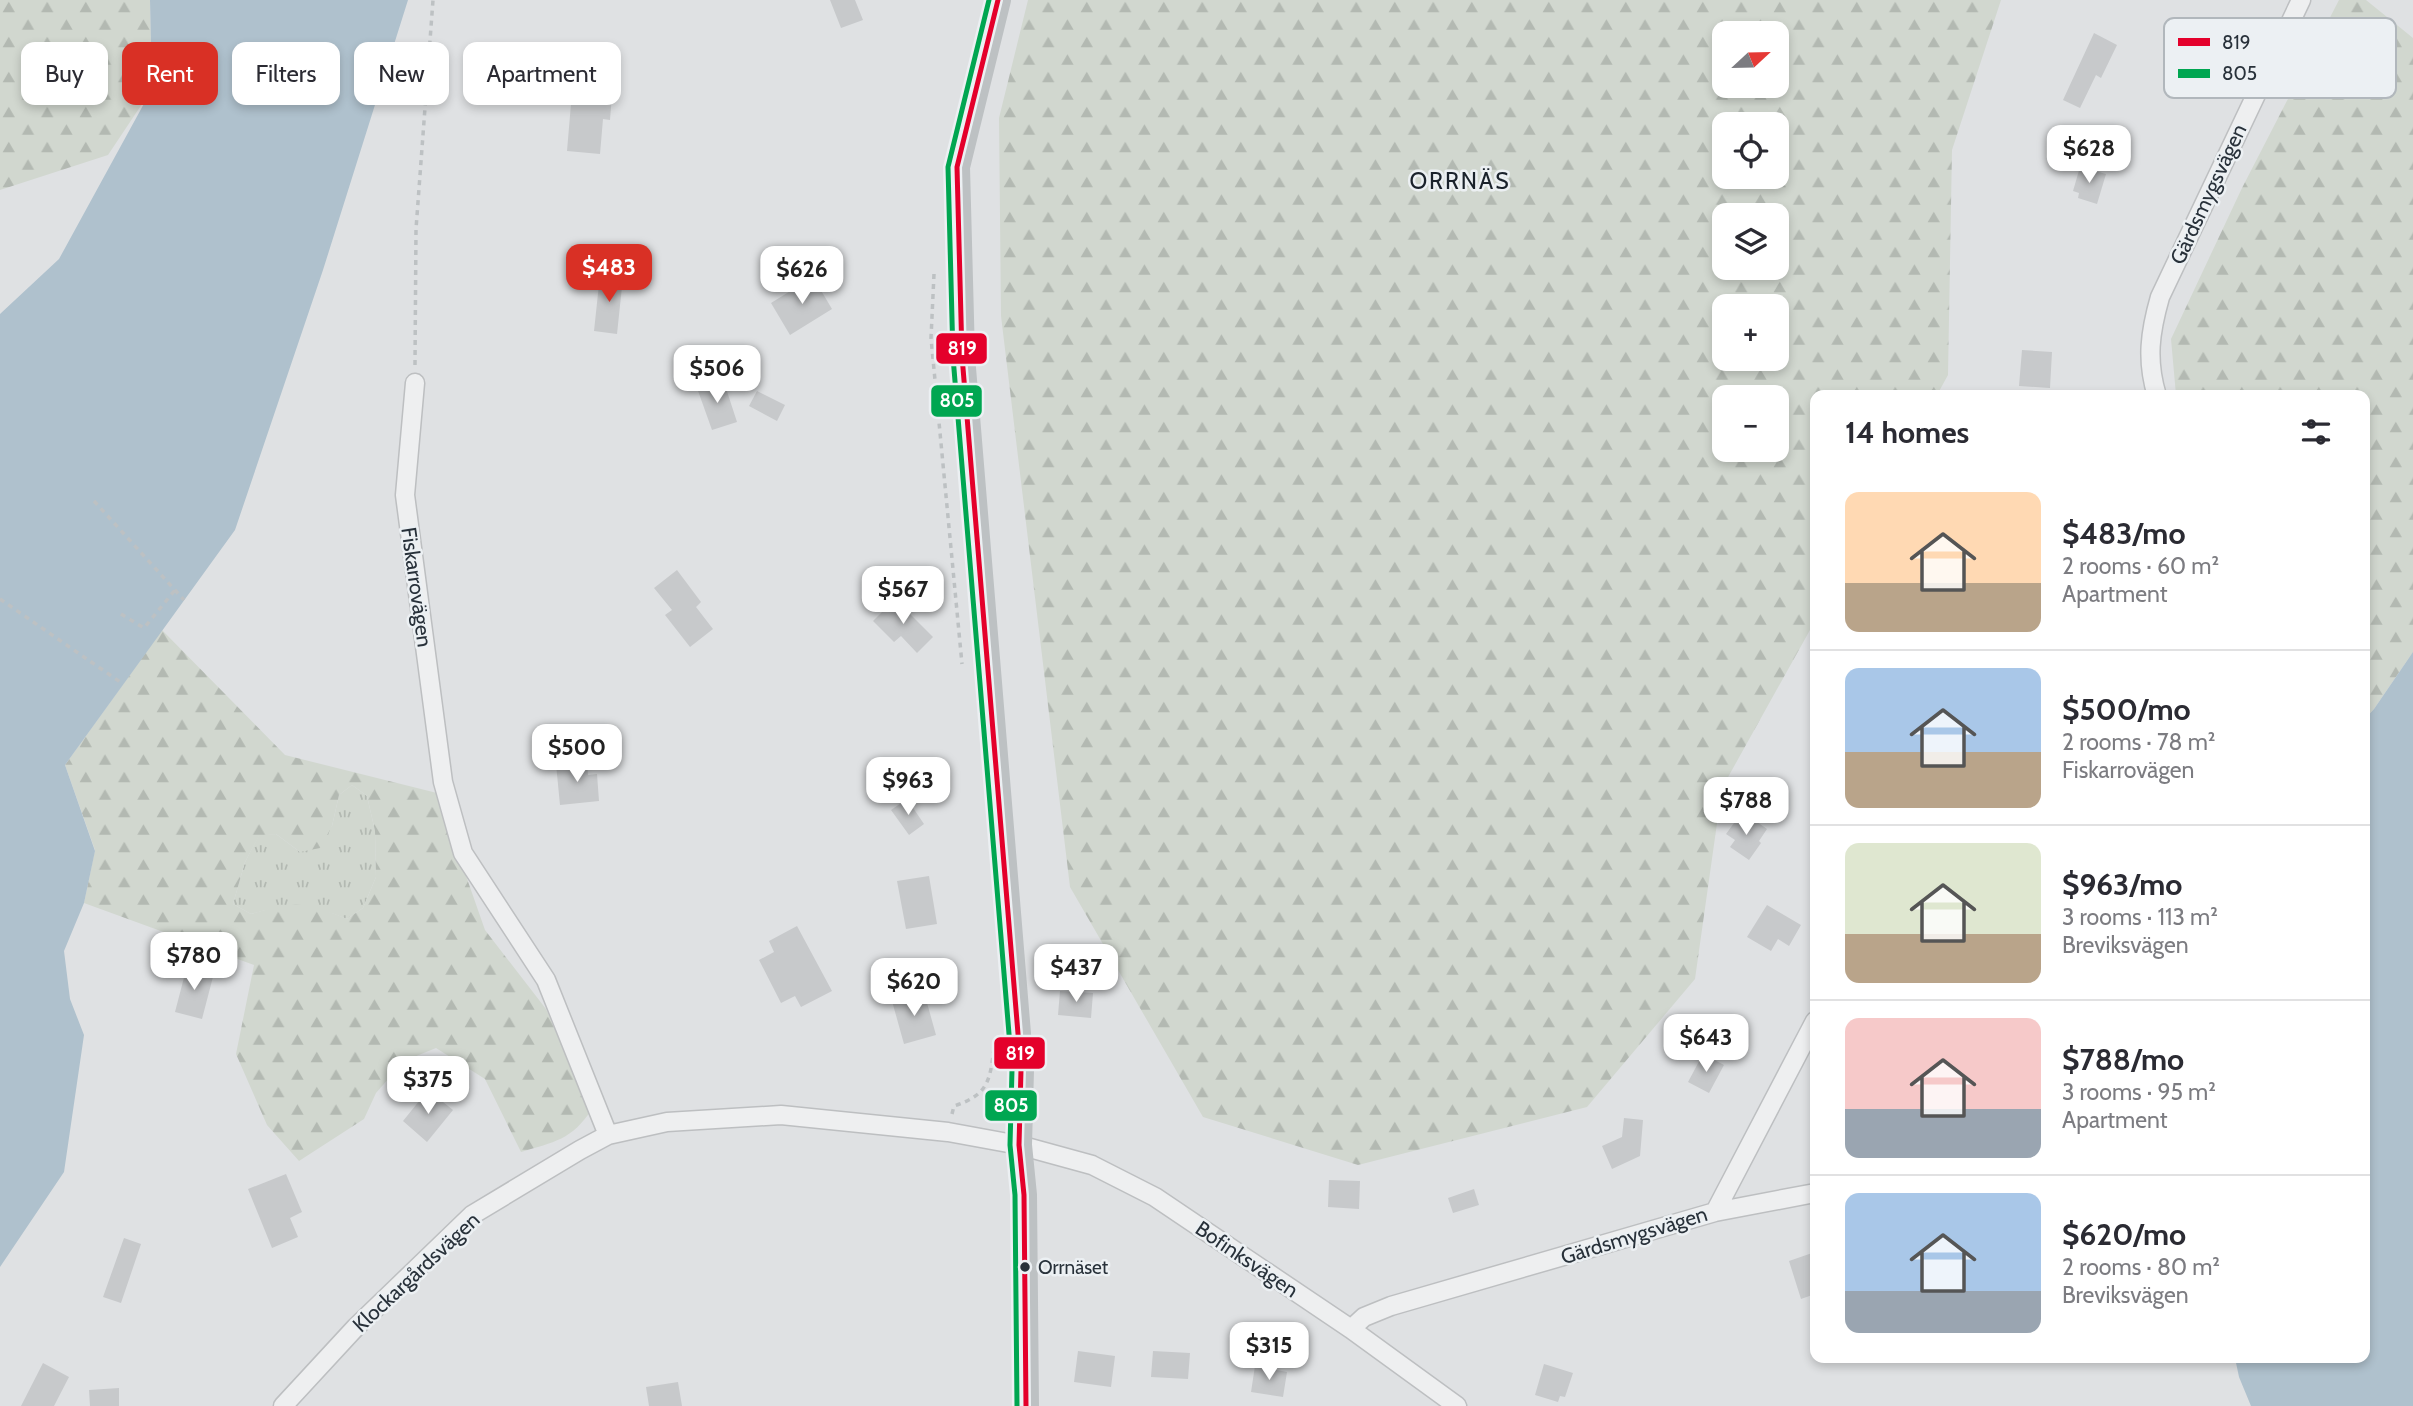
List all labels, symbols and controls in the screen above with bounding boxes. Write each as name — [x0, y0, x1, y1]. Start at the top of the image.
legend — [2164, 18, 2396, 98]
north arrow — [1712, 21, 1788, 98]
map controls — [1712, 21, 1789, 462]
text: 819 — [2222, 31, 2251, 54]
chip: Buy — [21, 42, 108, 105]
chip: Rent — [122, 42, 218, 105]
chip: Filters — [232, 42, 340, 105]
chip: New — [354, 42, 449, 105]
chip: Apartment — [463, 42, 621, 105]
text: 805 — [2222, 62, 2257, 85]
button: locate — [1712, 112, 1789, 189]
street label: Gärdsmygsvägen — [2165, 120, 2251, 268]
pin: $628 — [2048, 125, 2130, 185]
text: $628 — [2063, 134, 2115, 162]
district label: ORRNÄS — [1409, 167, 1511, 195]
button: layers — [1712, 203, 1789, 280]
pin: $483 — [568, 244, 650, 304]
pin: $626 — [761, 246, 843, 306]
text: $483 — [582, 253, 636, 281]
text: $626 — [776, 255, 828, 283]
button: + — [1712, 294, 1789, 371]
line badge: 819 — [935, 332, 988, 365]
text: 819 — [947, 337, 977, 360]
pin: $506 — [676, 346, 758, 405]
text: $506 — [690, 354, 744, 382]
line badge: 805 — [930, 384, 983, 418]
button: − — [1712, 385, 1789, 462]
text: 805 — [939, 389, 975, 412]
icon: filters — [2297, 413, 2335, 451]
text: 14 homes — [1845, 414, 1969, 451]
text: $483/mo — [2062, 515, 2185, 552]
icon: home — [1901, 520, 1985, 604]
street label: Fiskarrovägen — [396, 525, 438, 649]
text: 2 rooms · 60 m² — [2062, 552, 2219, 580]
pin: $567 — [862, 566, 944, 626]
text: $567 — [878, 575, 928, 603]
text: Apartment — [2062, 580, 2167, 608]
text: $500/mo — [2062, 691, 2191, 728]
icon: home — [1901, 696, 1985, 780]
pin: $500 — [536, 724, 618, 784]
text: 2 rooms · 78 m² — [2062, 728, 2216, 756]
text: $500 — [548, 733, 606, 761]
text: Fiskarrovägen — [2062, 756, 2194, 784]
pin: $963 — [867, 758, 949, 817]
text: $963 — [882, 766, 934, 794]
pin: $788 — [1705, 778, 1787, 837]
text: $788 — [1720, 786, 1772, 814]
text: $963/mo — [2062, 866, 2182, 903]
icon: home — [1901, 871, 1985, 955]
text: 3 rooms · 113 m² — [2062, 903, 2218, 931]
text: Breviksvägen — [2062, 931, 2189, 959]
pin: $780 — [153, 932, 235, 992]
text: $780 — [166, 941, 222, 969]
pin: $437 — [1035, 944, 1117, 1004]
text: $437 — [1050, 953, 1102, 981]
pin: $620 — [873, 958, 955, 1018]
text: $620 — [887, 967, 941, 995]
pin: $643 — [1665, 1014, 1747, 1074]
text: $643 — [1680, 1023, 1732, 1051]
line badge: 819 — [993, 1036, 1046, 1070]
text: $788/mo — [2062, 1041, 2184, 1078]
text: 819 — [1005, 1042, 1035, 1065]
icon: home — [1901, 1046, 1985, 1130]
pin: $375 — [387, 1056, 469, 1116]
text: $375 — [403, 1065, 453, 1093]
text: 3 rooms · 95 m² — [2062, 1078, 2216, 1106]
line badge: 805 — [984, 1089, 1038, 1122]
text: 805 — [993, 1094, 1029, 1117]
text: Apartment — [2062, 1106, 2167, 1134]
street label: Gärdsmygsvägen — [1558, 1201, 1710, 1269]
street label: Klockargårdsvägen — [347, 1207, 485, 1337]
street label: Bofinksvägen — [1191, 1216, 1303, 1302]
text: $620/mo — [2062, 1216, 2186, 1253]
icon: home — [1901, 1221, 1985, 1305]
text: 2 rooms · 80 m² — [2062, 1253, 2220, 1281]
place label: Orrnäset — [1038, 1256, 1109, 1279]
marker: Orrnäset — [1018, 1260, 1032, 1274]
text: Breviksvägen — [2062, 1281, 2189, 1309]
pin: $315 — [1228, 1322, 1310, 1382]
text: $315 — [1246, 1331, 1292, 1359]

